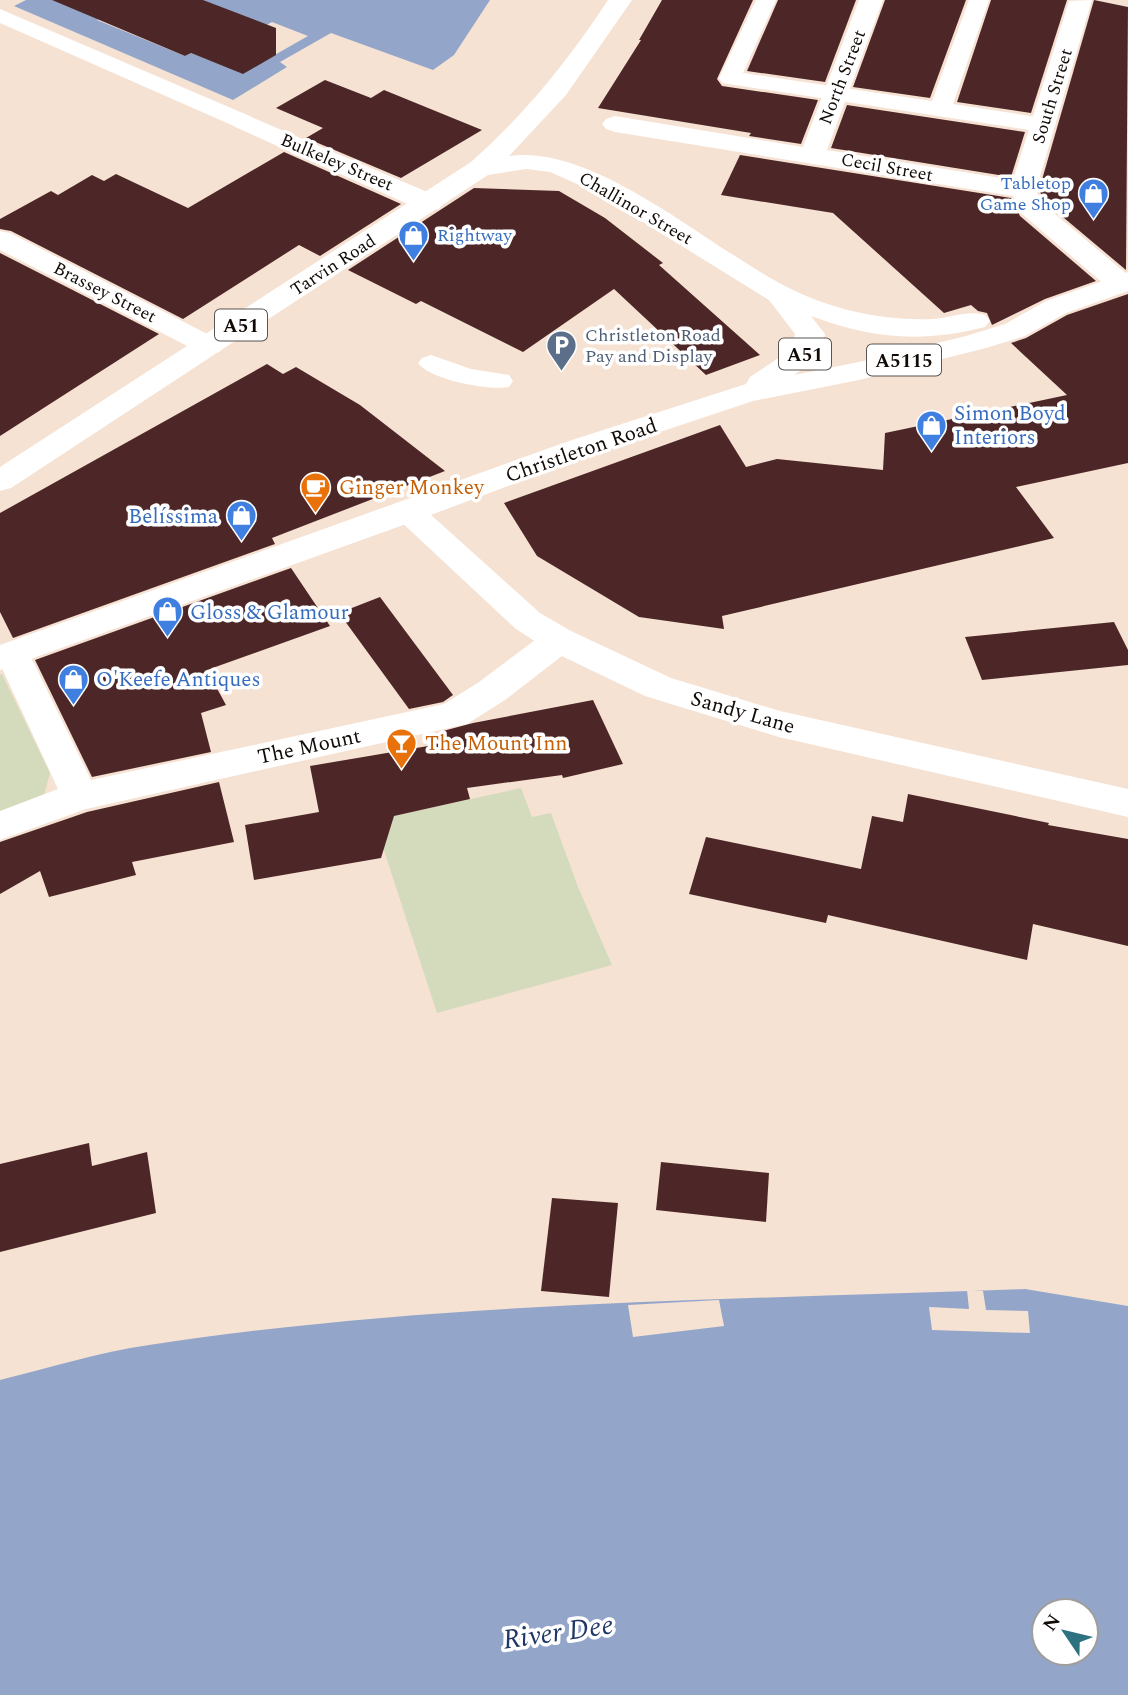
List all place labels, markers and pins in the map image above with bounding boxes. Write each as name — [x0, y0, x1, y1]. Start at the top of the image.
place label: Tabletop Game Shop — [980, 170, 1071, 218]
shop icon: Tabletop Game Shop — [1077, 176, 1111, 220]
shop icon: Rightway — [397, 218, 431, 262]
place label: Rightway — [437, 222, 513, 249]
place label: Christleton Road Pay and Display — [585, 322, 721, 370]
parking icon: Christleton Road Pay and Display — [545, 328, 579, 372]
place label: Simon Boyd Interiors — [954, 398, 1066, 454]
shop icon: Simon Boyd Interiors — [914, 408, 948, 452]
cafe icon: Ginger Monkey — [299, 470, 333, 514]
place label: Ginger Monkey — [339, 472, 485, 504]
shop icon: Belíssima — [224, 499, 258, 543]
place label: Belíssima — [128, 501, 219, 533]
shop icon: Gloss & Glamour — [150, 595, 184, 639]
place label: Gloss & Glamour — [190, 597, 349, 629]
shop icon: O'Keefe Antiques — [56, 662, 90, 706]
place label: O'Keefe Antiques — [96, 664, 261, 696]
bar icon: The Mount Inn — [385, 726, 419, 770]
place label: The Mount Inn — [425, 728, 568, 760]

